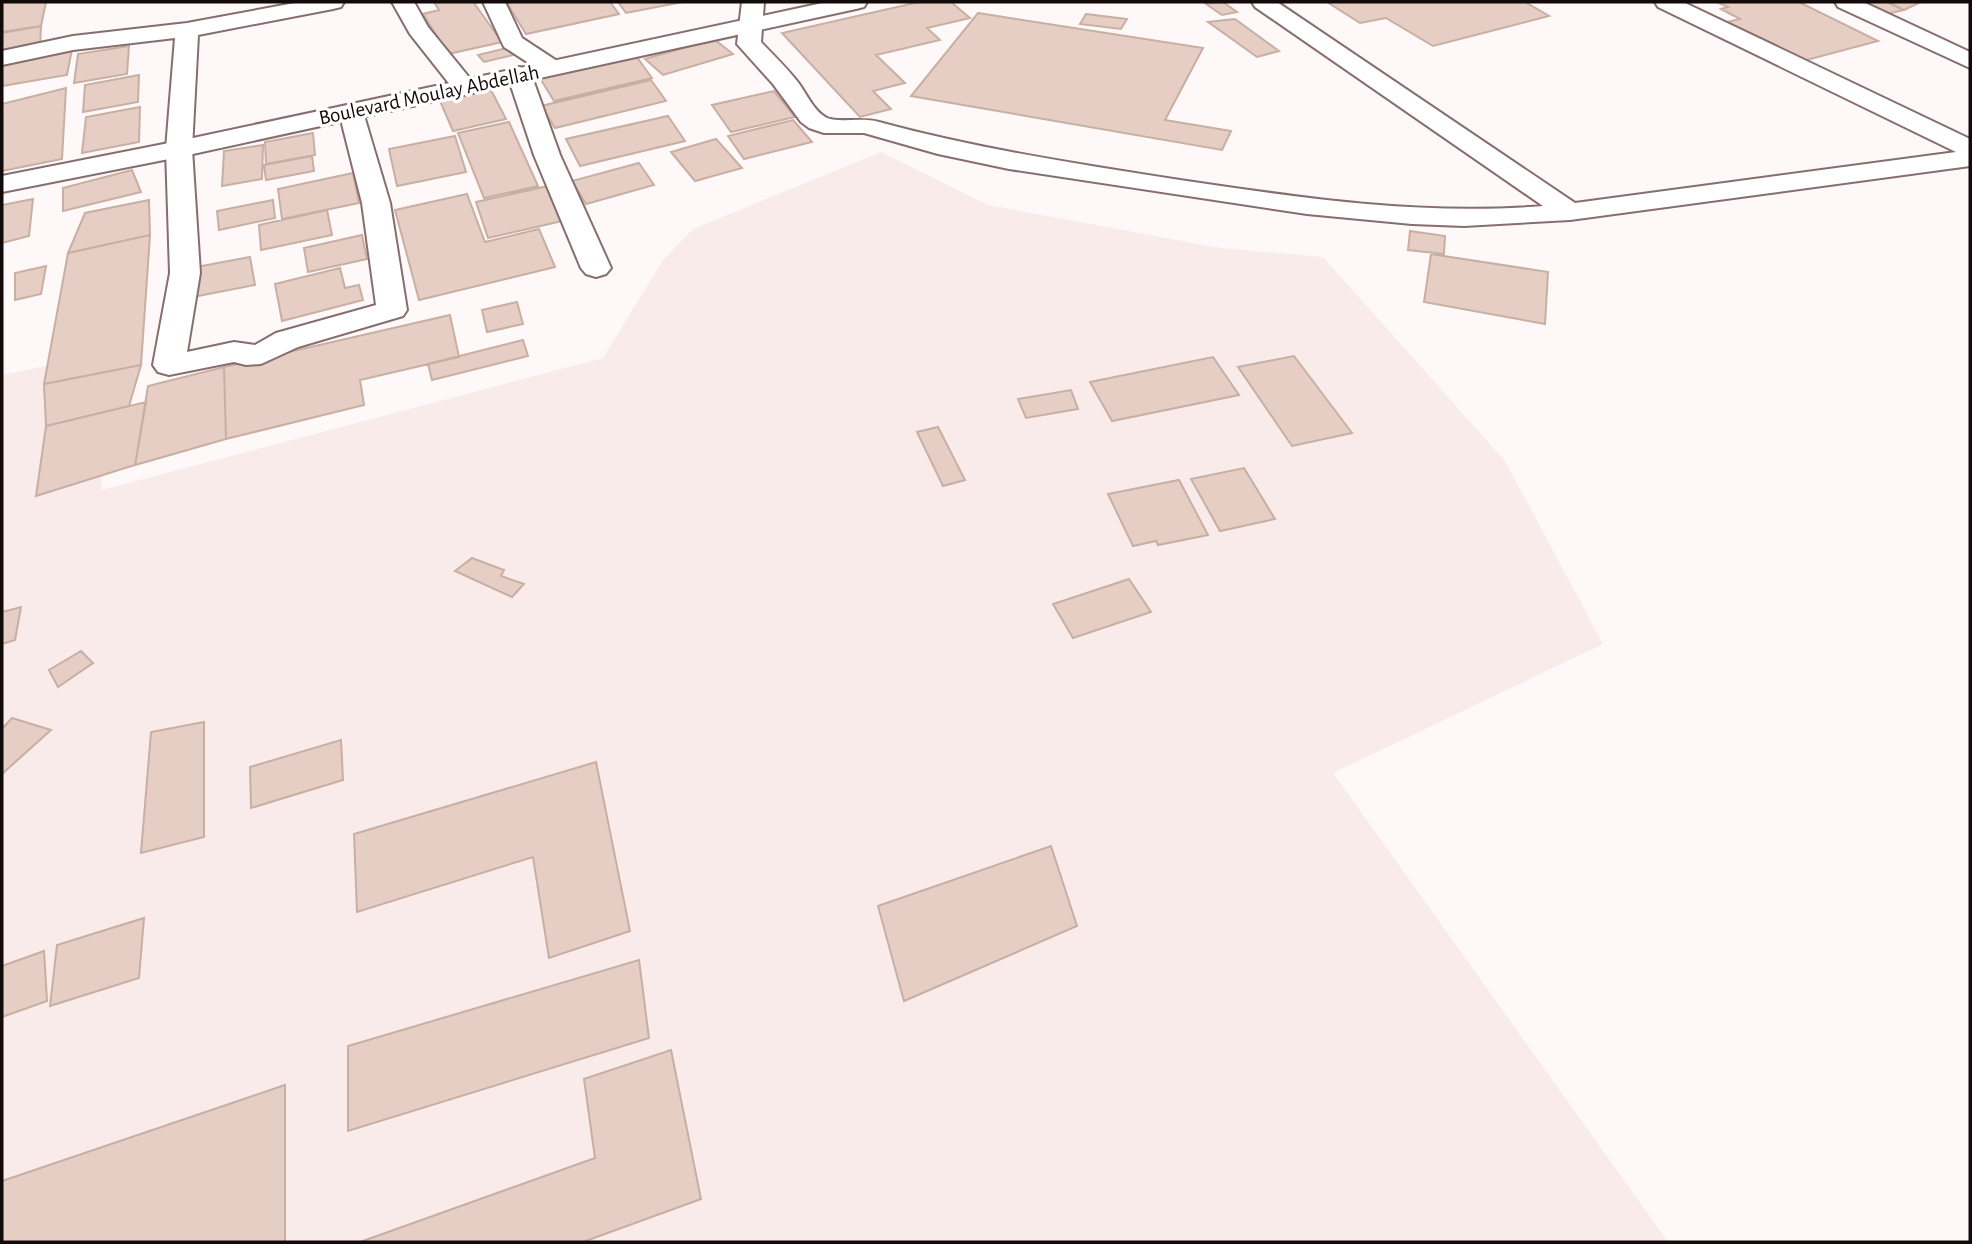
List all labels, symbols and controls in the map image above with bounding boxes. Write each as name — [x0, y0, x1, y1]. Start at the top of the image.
street label: Boulevard Moulay Abdellah — [317, 61, 541, 129]

